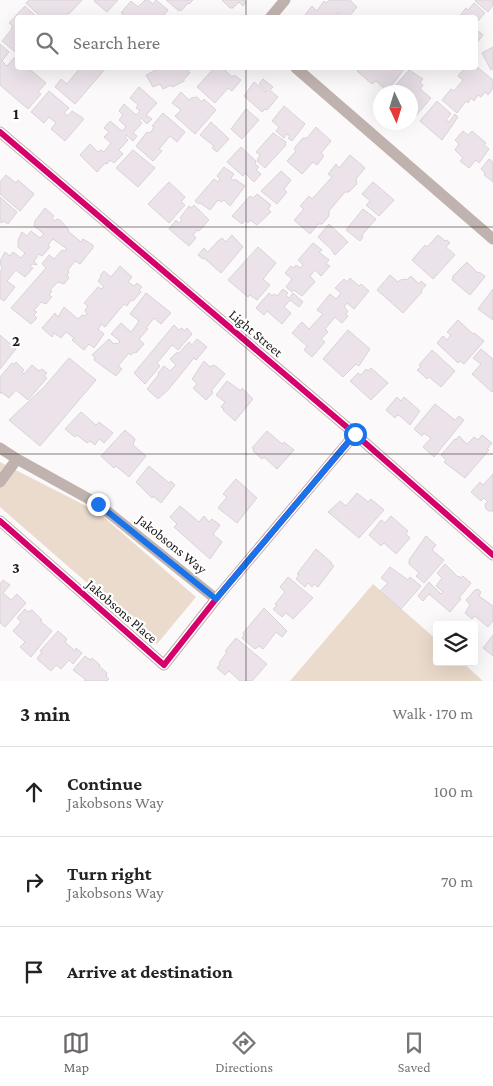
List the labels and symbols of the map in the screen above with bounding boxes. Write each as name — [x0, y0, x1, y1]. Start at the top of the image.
north arrow — [373, 85, 418, 130]
text: 1 — [13, 105, 19, 122]
street label: Light Street — [226, 306, 286, 360]
text: 2 — [12, 332, 20, 349]
route start — [344, 423, 367, 446]
route end — [87, 493, 110, 516]
street label: Jakobsons Way — [133, 510, 210, 577]
text: 3 — [12, 559, 20, 576]
street label: Jakobsons Place — [82, 575, 161, 646]

